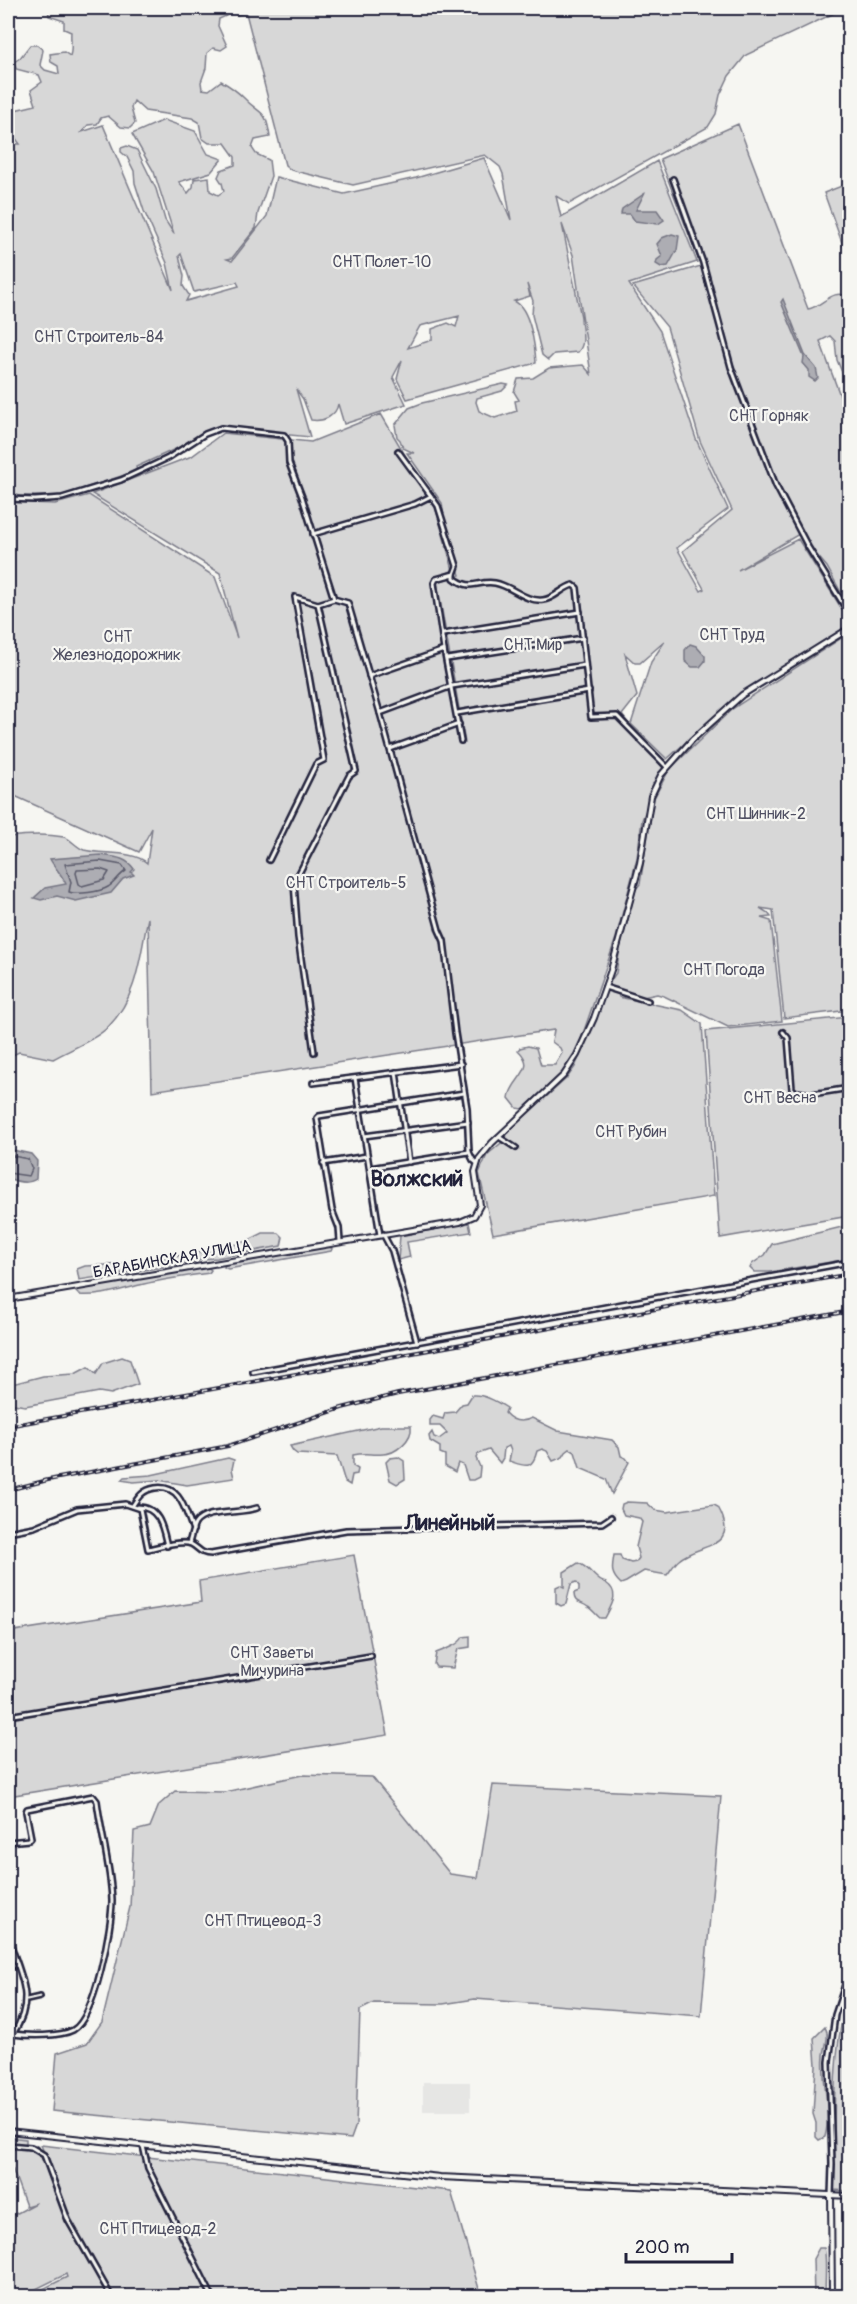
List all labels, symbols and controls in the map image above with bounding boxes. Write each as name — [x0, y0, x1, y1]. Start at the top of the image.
park label: СНТ Полет-10 — [333, 252, 431, 272]
park label: СНТ Строитель-84 — [34, 327, 164, 347]
park label: СНТ Горняк — [729, 406, 809, 426]
park label: СНТ Труд — [699, 625, 765, 645]
park label: СНТ Железнодорожник — [52, 627, 181, 665]
park label: СНТ Мир — [504, 635, 562, 655]
park label: СНТ Шинник-2 — [706, 804, 806, 824]
park label: СНТ Строитель-5 — [286, 873, 406, 893]
park label: СНТ Погода — [683, 960, 765, 980]
park label: СНТ Весна — [744, 1088, 816, 1108]
park label: СНТ Рубин — [595, 1122, 667, 1142]
district label: Волжский — [371, 1165, 463, 1193]
street label: БАРАБИНСКАЯ УЛИЦА — [91, 1235, 253, 1283]
district label: Линейный — [403, 1509, 496, 1537]
park label: СНТ Заветы Мичурина — [230, 1643, 314, 1681]
park label: СНТ Птицевод-3 — [205, 1911, 321, 1931]
park label: СНТ Птицевод-2 — [100, 2219, 216, 2239]
scale bar — [626, 2226, 732, 2264]
text: 200 m — [635, 2236, 690, 2259]

